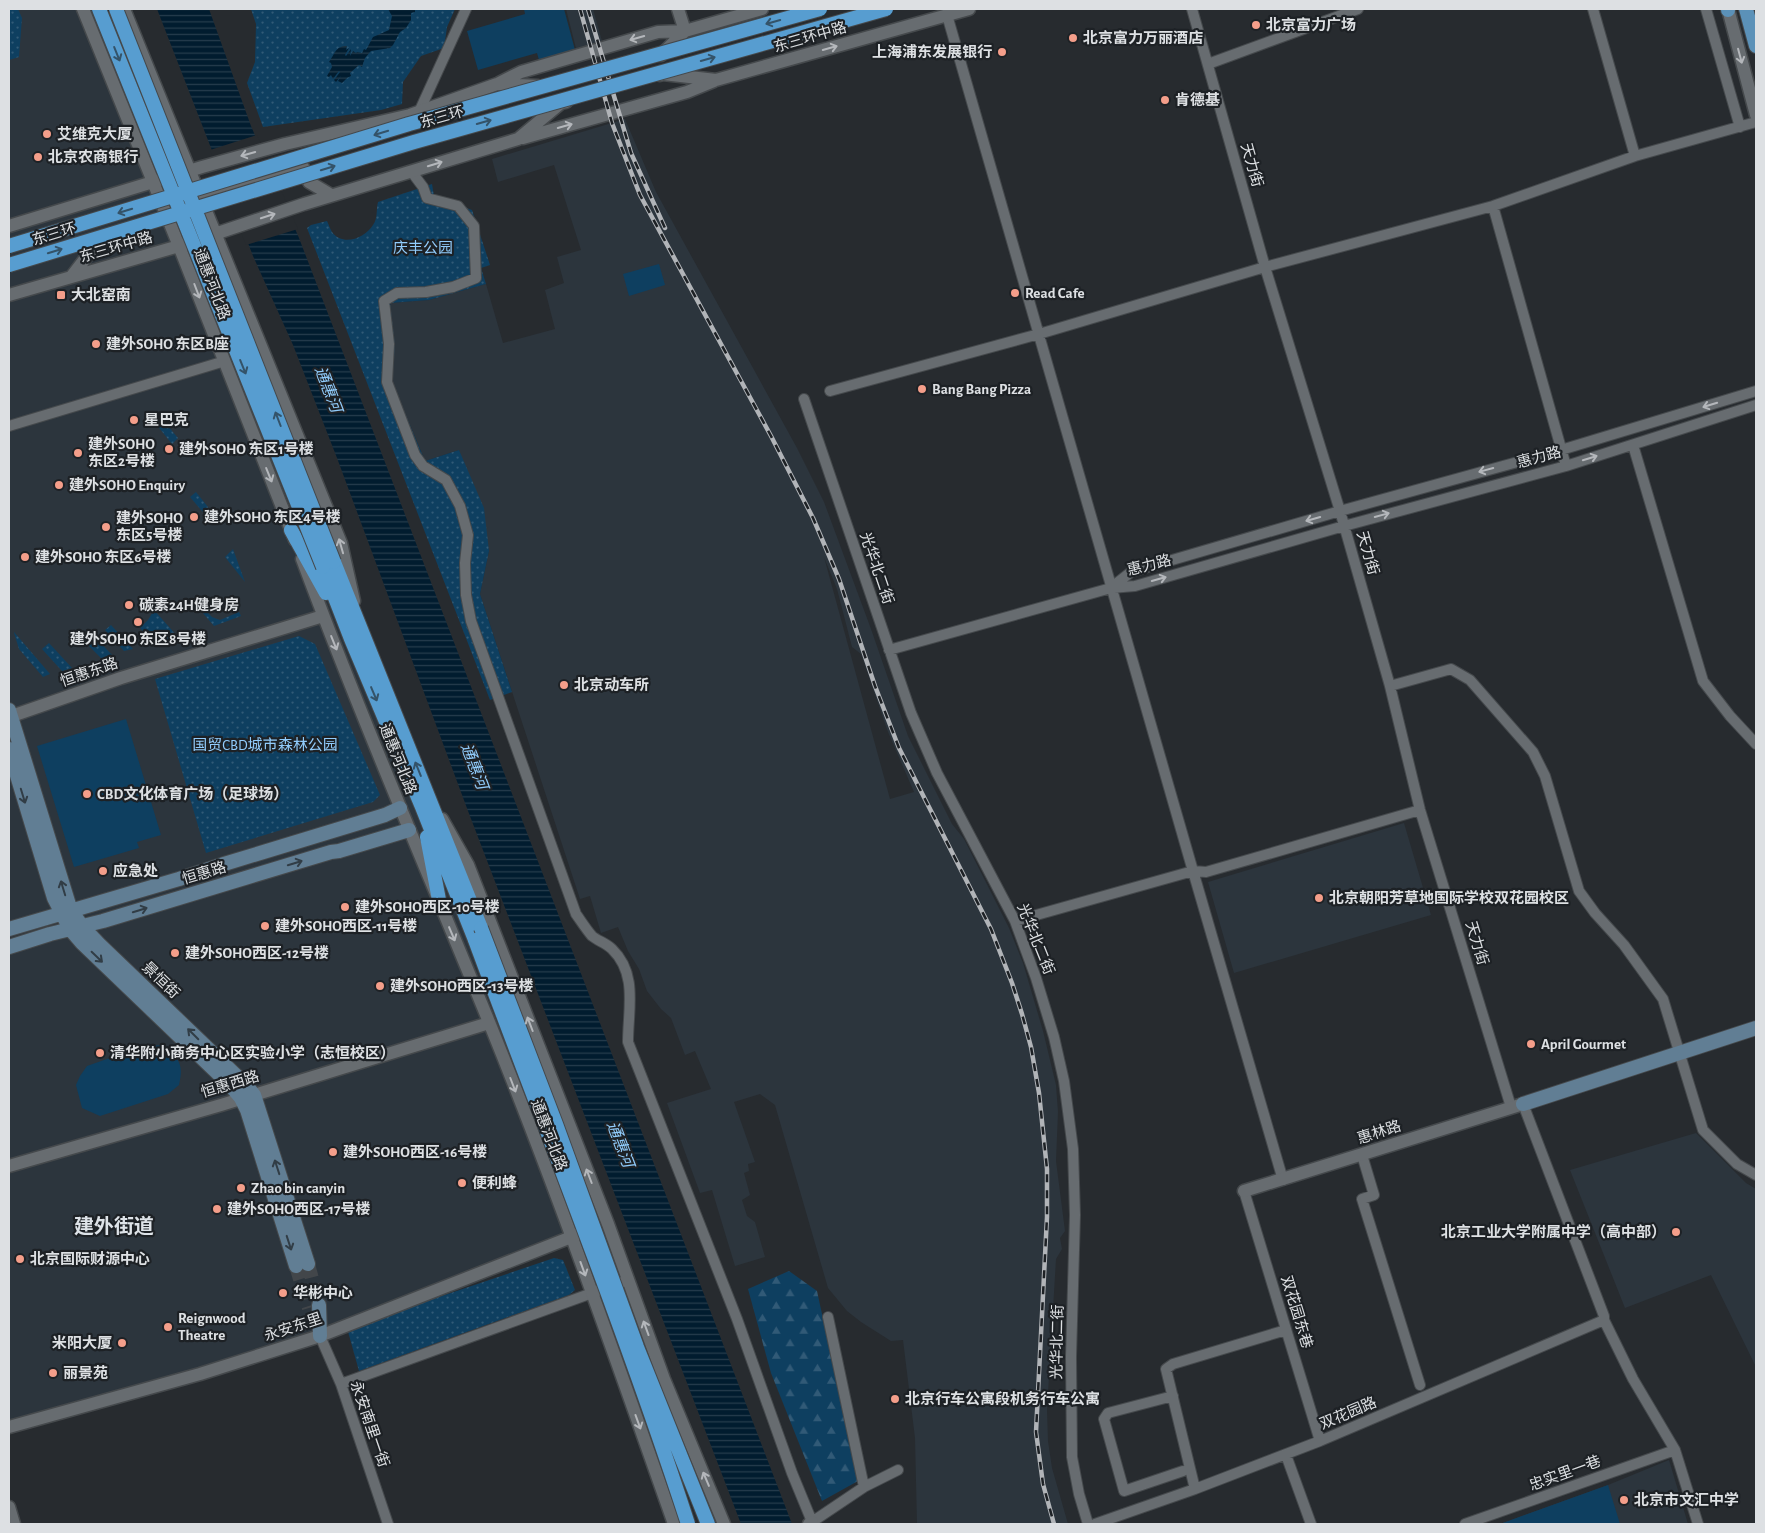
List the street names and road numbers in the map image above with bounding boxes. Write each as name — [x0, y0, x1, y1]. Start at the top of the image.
street label: 东三环中路 — [772, 19, 848, 55]
street label: 东三环 — [418, 103, 466, 131]
street label: 天力街 — [1238, 141, 1266, 189]
street label: 东三环 — [30, 220, 78, 248]
street label: 东三环中路 — [78, 229, 154, 265]
street label: 通惠河北路 — [191, 246, 234, 322]
street label: 惠力路 — [1515, 443, 1563, 471]
street label: 天力街 — [1354, 529, 1382, 577]
street label: 光华北二街 — [857, 530, 898, 606]
street label: 惠力路 — [1125, 552, 1173, 578]
street label: 恒惠东路 — [58, 655, 120, 689]
street label: 通惠河北路 — [377, 721, 420, 797]
street label: 恒惠路 — [180, 859, 228, 887]
street label: 光华北二街 — [1015, 901, 1058, 977]
street label: 天力街 — [1463, 919, 1491, 967]
street label: 景恒街 — [139, 959, 183, 1001]
street label: 恒惠西路 — [199, 1068, 261, 1100]
street label: 通惠河北路 — [528, 1097, 571, 1173]
street label: 惠林路 — [1355, 1117, 1403, 1147]
street label: 双花园东巷 — [1278, 1274, 1316, 1350]
street label: 光华北二街 — [1047, 1304, 1066, 1380]
street label: 永安东里 — [262, 1310, 324, 1344]
street label: 永安南里一街 — [348, 1379, 392, 1469]
street label: 双花园路 — [1317, 1394, 1379, 1432]
street label: 忠实里一巷 — [1527, 1453, 1603, 1493]

